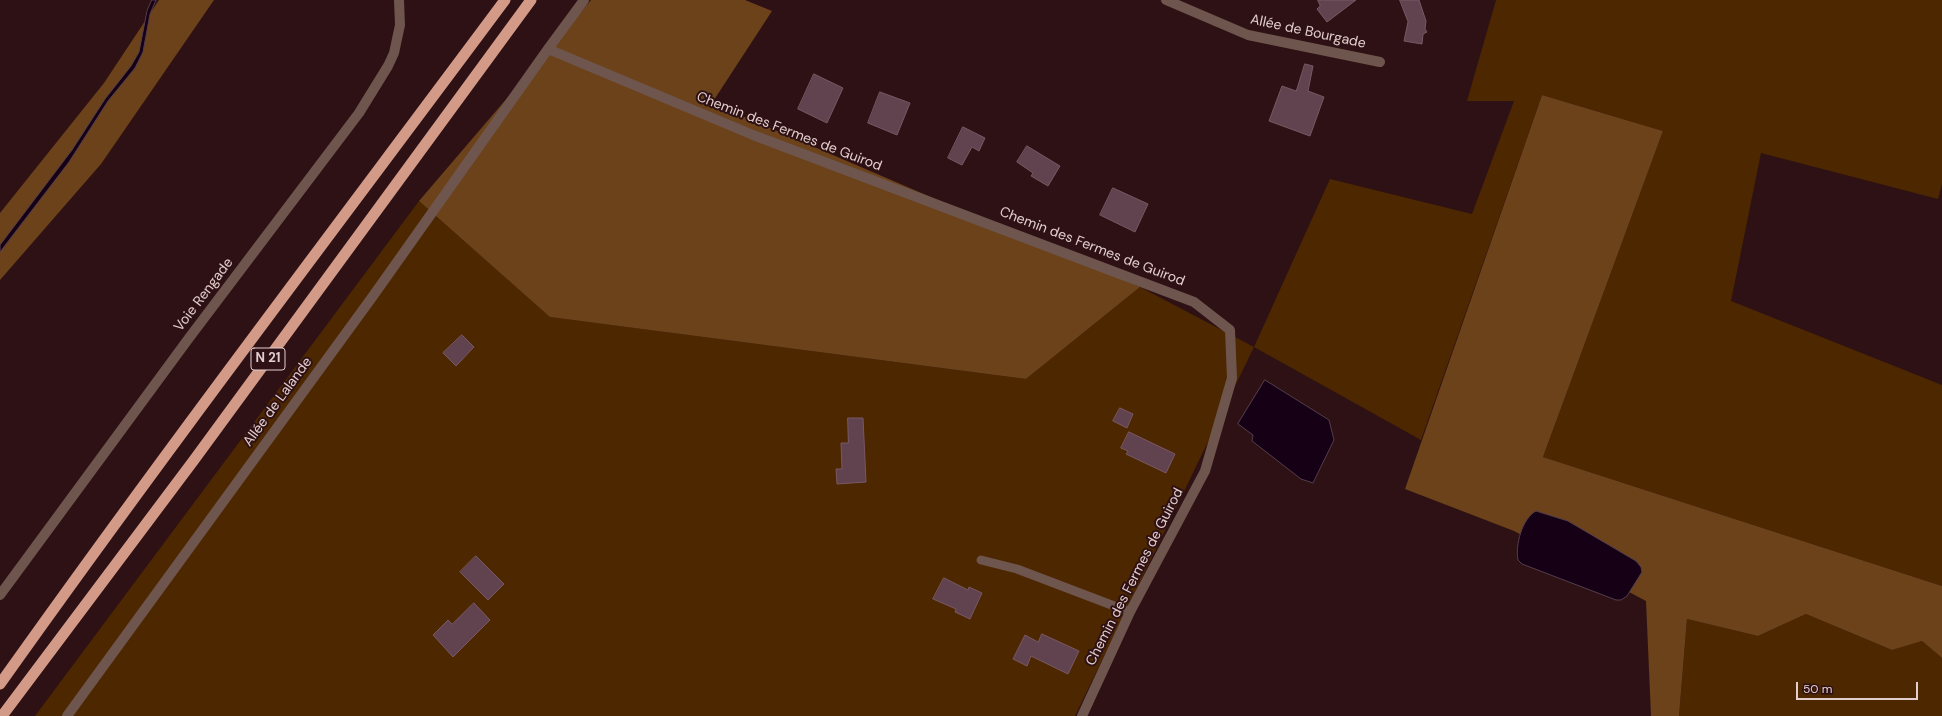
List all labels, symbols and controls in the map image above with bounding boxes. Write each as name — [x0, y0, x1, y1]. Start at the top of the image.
street label: Allée de Bourgade — [1249, 12, 1367, 52]
street label: Chemin des Fermes de Guirod — [694, 89, 884, 175]
street label: Chemin des Fermes de Guirod — [997, 204, 1187, 290]
street label: Voie Rengade — [171, 255, 237, 335]
road number: N 21 — [251, 348, 285, 370]
street label: Allée de Lalande — [240, 354, 316, 450]
street label: Chemin des Fermes de Guirod — [1083, 485, 1187, 669]
scale bar — [1798, 674, 1920, 700]
text: 50 m — [1803, 681, 1832, 697]

